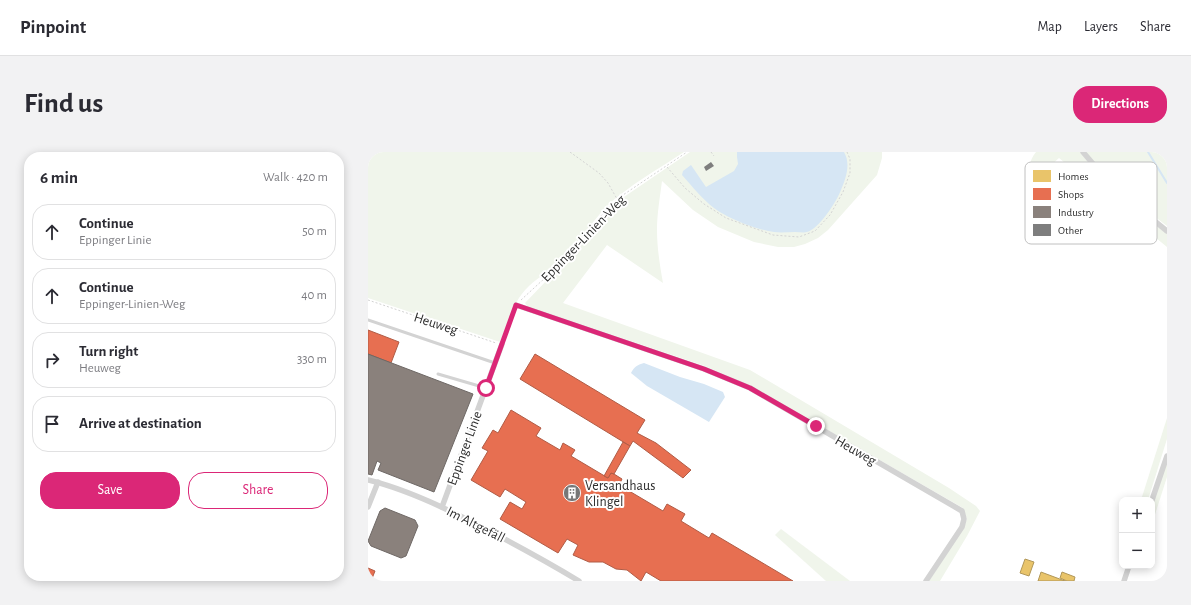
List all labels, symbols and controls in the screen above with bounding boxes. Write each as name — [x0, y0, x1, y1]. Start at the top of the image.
text: Pinpoint — [20, 18, 86, 37]
text: Map — [1037, 20, 1062, 34]
text: Layers — [1084, 20, 1118, 34]
text: Share — [1140, 20, 1171, 34]
button: Directions — [1073, 86, 1167, 123]
text: Find us — [24, 90, 103, 118]
legend — [1025, 162, 1157, 244]
text: 6 min — [40, 169, 78, 186]
text: Walk · 420 m — [263, 171, 328, 184]
text: Homes — [1058, 171, 1089, 182]
text: Shops — [1058, 189, 1084, 200]
street label: Eppinger-Linien-Weg — [539, 193, 629, 285]
text: Industry — [1058, 207, 1094, 218]
text: Continue — [79, 216, 134, 231]
icon: ahead — [41, 221, 63, 243]
text: 50 m — [302, 225, 327, 238]
text: Other — [1058, 225, 1083, 236]
text: Eppinger Linie — [79, 234, 151, 247]
text: Continue — [79, 280, 134, 295]
icon: ahead — [41, 285, 63, 307]
text: 40 m — [301, 289, 327, 302]
text: Eppinger-Linien-Weg — [79, 298, 185, 311]
street label: Heuweg — [412, 310, 459, 338]
text: Turn right — [79, 344, 138, 359]
icon: right — [41, 349, 63, 371]
text: 330 m — [297, 353, 327, 366]
text: Heuweg — [79, 362, 121, 375]
route start — [477, 379, 495, 397]
street label: Eppinger Linie — [445, 409, 485, 487]
icon: arrive — [41, 413, 63, 435]
text: Arrive at destination — [79, 416, 202, 431]
route end — [807, 417, 825, 435]
street label: Heuweg — [832, 434, 879, 468]
button: Save — [40, 472, 180, 509]
button: Share — [188, 472, 328, 509]
place label: Versandhaus Klingel — [585, 479, 655, 509]
building icon: Versandhaus Klingel — [562, 483, 582, 503]
map controls — [1119, 497, 1155, 569]
button: + — [1119, 497, 1155, 533]
street label: Im Altgefäll — [444, 504, 507, 546]
button: − — [1119, 533, 1155, 569]

